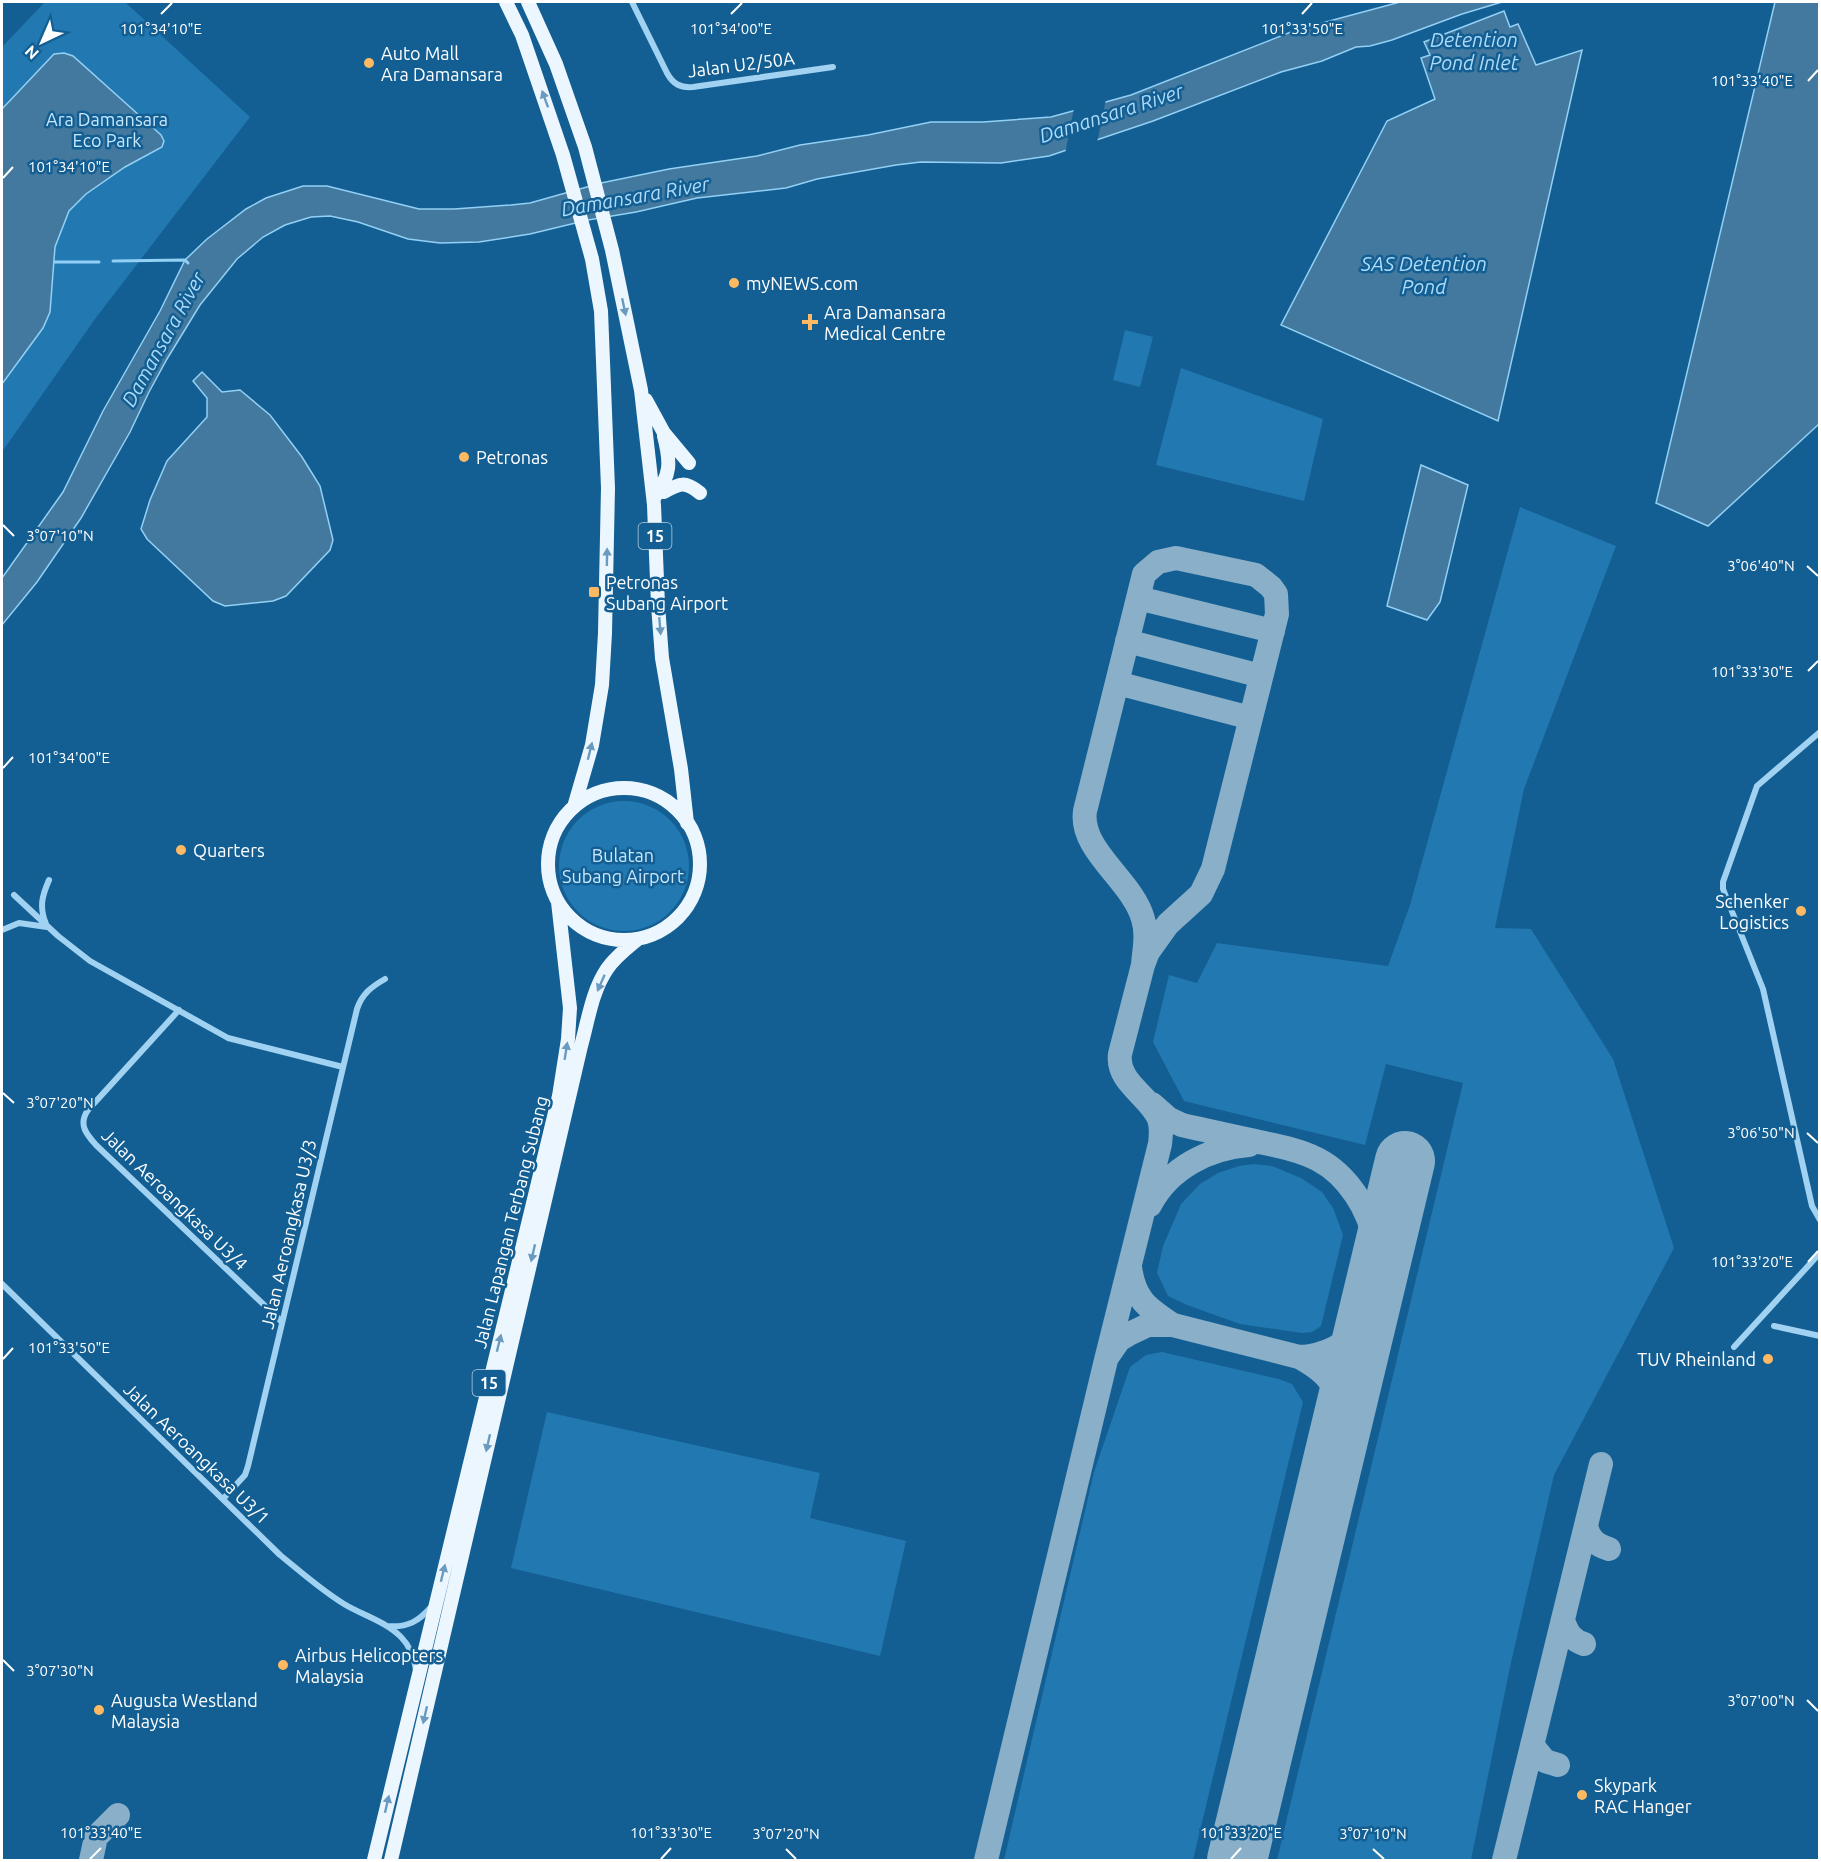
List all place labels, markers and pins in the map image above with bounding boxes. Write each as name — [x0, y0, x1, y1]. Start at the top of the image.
place label: Auto Mall Ara Damansara — [381, 43, 503, 84]
marker: Auto Mall Ara Damansara — [362, 56, 376, 70]
place label: myNEWS.com — [746, 273, 858, 293]
marker: myNEWS.com — [727, 276, 741, 290]
place label: Ara Damansara Medical Centre — [824, 302, 946, 343]
marker: Ara Damansara Medical Centre — [801, 313, 819, 331]
place label: Petronas — [476, 447, 548, 467]
marker: Petronas — [457, 450, 471, 464]
place label: Petronas Subang Airport — [606, 572, 728, 613]
marker: Petronas Subang Airport — [587, 585, 601, 599]
place label: Quarters — [193, 840, 265, 861]
marker: Quarters — [174, 843, 188, 857]
place label: Schenker Logistics — [1715, 891, 1789, 932]
marker: Schenker Logistics — [1794, 904, 1808, 918]
place label: TUV Rheinland — [1637, 1349, 1756, 1369]
marker: TUV Rheinland — [1761, 1352, 1775, 1366]
place label: Airbus Helicopters Malaysia — [295, 1645, 443, 1686]
marker: Airbus Helicopters Malaysia — [276, 1658, 290, 1672]
place label: Augusta Westland Malaysia — [111, 1690, 258, 1731]
marker: Augusta Westland Malaysia — [92, 1703, 106, 1717]
place label: Skypark RAC Hanger — [1594, 1775, 1692, 1816]
marker: Skypark RAC Hanger — [1575, 1788, 1589, 1802]

